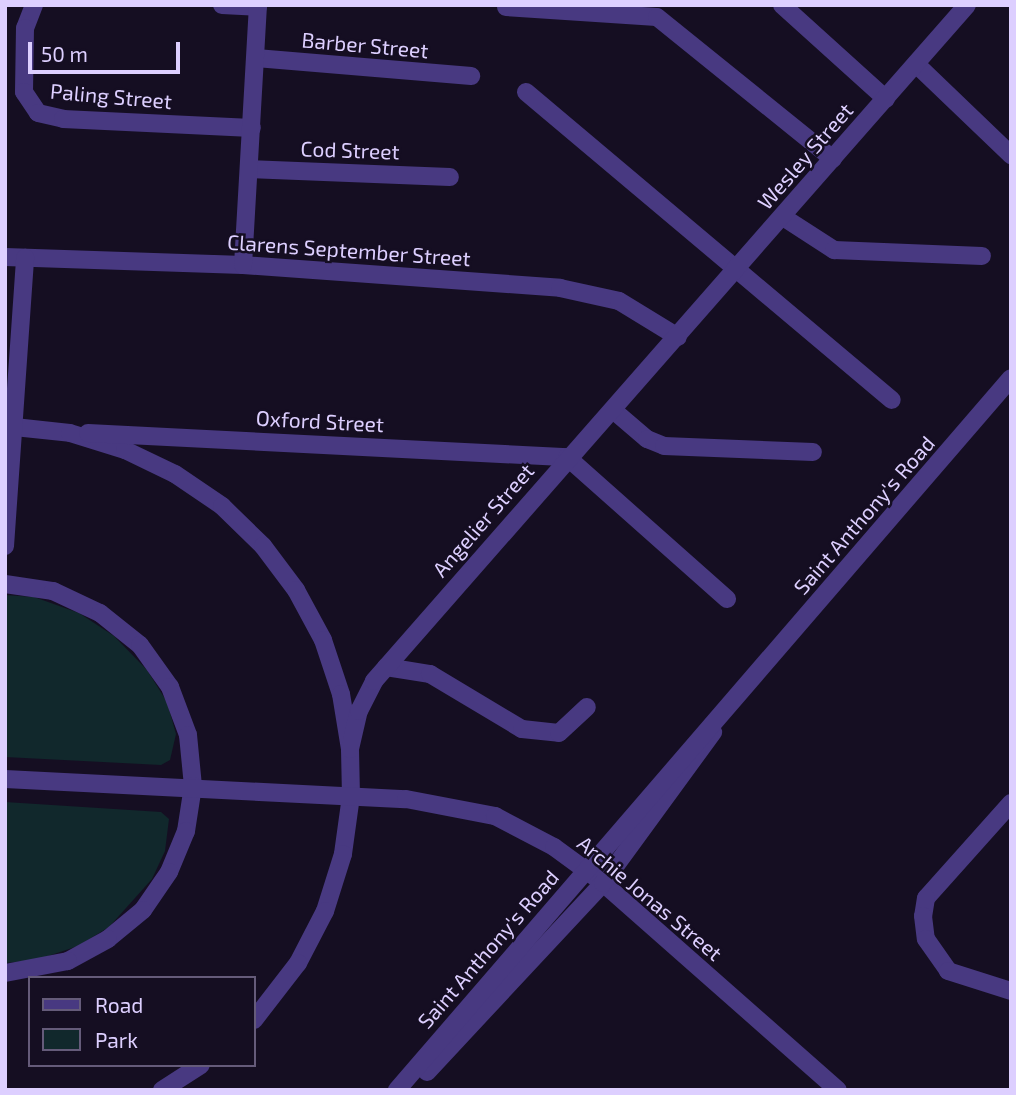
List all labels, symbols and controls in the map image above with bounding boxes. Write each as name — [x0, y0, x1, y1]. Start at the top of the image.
street label: Barber Street — [300, 27, 430, 63]
scale bar — [32, 28, 184, 72]
text: 50 m — [41, 41, 88, 66]
street label: Paling Street — [49, 78, 173, 114]
street label: Wesley Street — [752, 98, 858, 214]
street label: Cod Street — [300, 136, 400, 164]
street label: Clarens September Street — [226, 229, 472, 271]
street label: Oxford Street — [255, 405, 385, 437]
street label: Saint Anthony's Road — [788, 430, 940, 600]
street label: Angelier Street — [427, 458, 539, 582]
street label: Archie Jonas Street — [572, 830, 728, 966]
street label: Saint Anthony's Road — [412, 864, 564, 1034]
legend — [28, 976, 256, 1067]
text: Road — [95, 992, 143, 1017]
text: Park — [95, 1027, 138, 1052]

